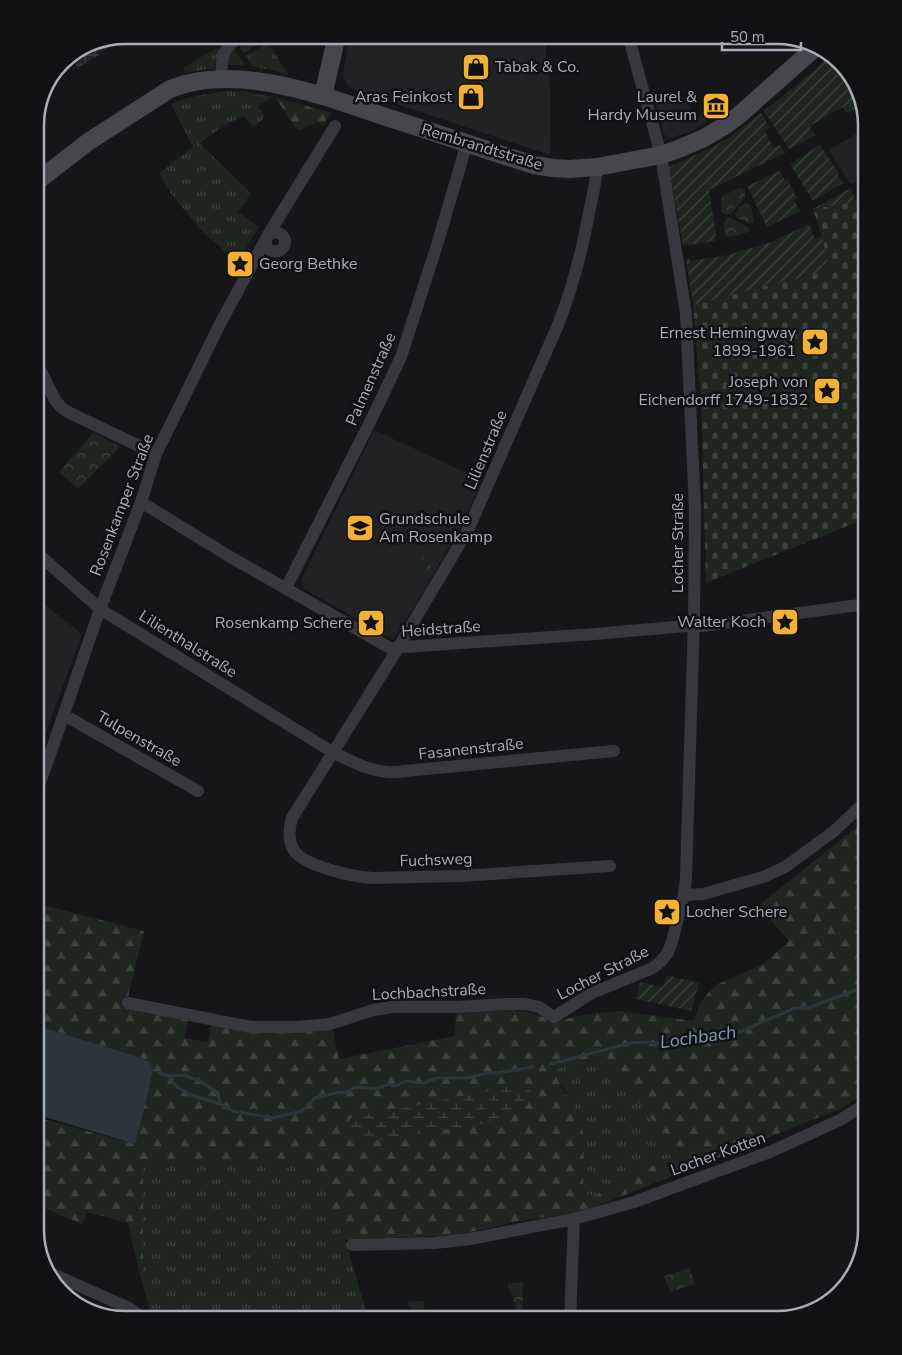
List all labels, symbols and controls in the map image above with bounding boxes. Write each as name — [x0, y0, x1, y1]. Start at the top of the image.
scale bar — [722, 20, 801, 52]
text: 50 m — [730, 27, 765, 47]
shop icon: Tabak & Co. — [461, 52, 491, 82]
place label: Tabak & Co. — [495, 56, 579, 78]
shop icon: Aras Feinkost — [456, 82, 486, 112]
place label: Aras Feinkost — [355, 86, 452, 108]
place label: Laurel & Hardy Museum — [588, 86, 697, 126]
museum icon: Laurel & Hardy Museum — [701, 91, 731, 121]
street label: Rembrandtstraße — [419, 118, 545, 176]
place icon: Georg Bethke — [225, 249, 255, 279]
place label: Georg Bethke — [259, 253, 357, 275]
place label: Ernest Hemingway 1899-1961 — [660, 322, 797, 362]
place icon: Ernest Hemingway 1899-1961 — [800, 327, 830, 357]
street label: Palmenstraße — [341, 329, 401, 429]
place label: Joseph von Eichendorff 1749-1832 — [638, 371, 808, 411]
place icon: Joseph von Eichendorff 1749-1832 — [812, 376, 842, 406]
street label: Lilienstraße — [459, 407, 513, 493]
street label: Rosenkamper Straße — [85, 431, 159, 579]
street label: Locher Straße — [667, 493, 689, 593]
place label: Grundschule Am Rosenkamp — [379, 508, 493, 548]
school or university icon: Grundschule Am Rosenkamp — [345, 513, 375, 543]
street label: Lilienthalstraße — [135, 605, 241, 683]
place icon: Walter Koch — [770, 607, 800, 637]
place icon: Rosenkamp Schere — [356, 608, 386, 638]
place label: Walter Koch — [677, 611, 766, 633]
place label: Rosenkamp Schere — [215, 612, 352, 634]
street label: Heidstraße — [401, 615, 481, 643]
street label: Tulpenstraße — [92, 706, 186, 772]
street label: Fasanenstraße — [417, 733, 525, 765]
street label: Fuchsweg — [399, 848, 473, 872]
place icon: Locher Schere — [652, 897, 682, 927]
place label: Locher Schere — [686, 901, 787, 923]
street label: Locher Straße — [553, 940, 653, 1006]
street label: Lochbachstraße — [371, 978, 487, 1006]
water label: Lochbach — [658, 1020, 738, 1054]
street label: Locher Kotten — [667, 1127, 769, 1181]

